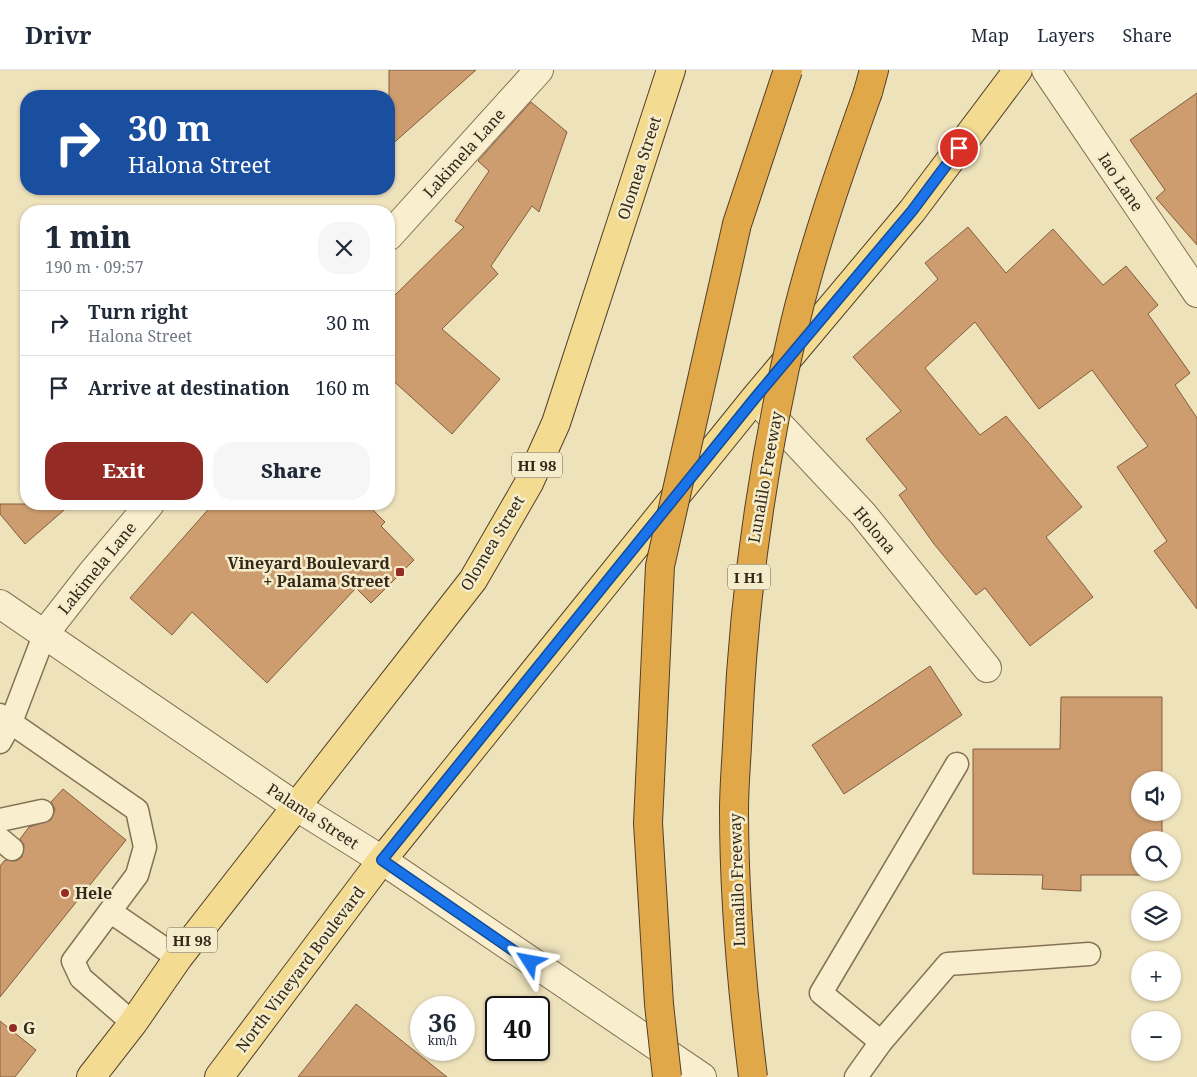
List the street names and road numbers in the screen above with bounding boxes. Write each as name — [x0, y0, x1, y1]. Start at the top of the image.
street label: Lakimela Lane — [418, 104, 510, 202]
street label: Olomea Street — [612, 113, 666, 223]
street label: Iao Lane — [1093, 148, 1149, 216]
street label: Lunalilo Freeway — [743, 408, 788, 545]
road number: HI 98 — [512, 452, 562, 478]
street label: Olomea Street — [455, 491, 529, 595]
street label: Holona — [849, 502, 901, 558]
street label: Lakimela Lane — [53, 517, 141, 619]
road number: I H1 — [728, 564, 770, 590]
street label: Palama Street — [263, 778, 364, 854]
street label: Lunalilo Freeway — [724, 812, 750, 947]
street label: North Vineyard Boulevard — [230, 881, 370, 1056]
road number: HI 98 — [167, 928, 217, 952]

